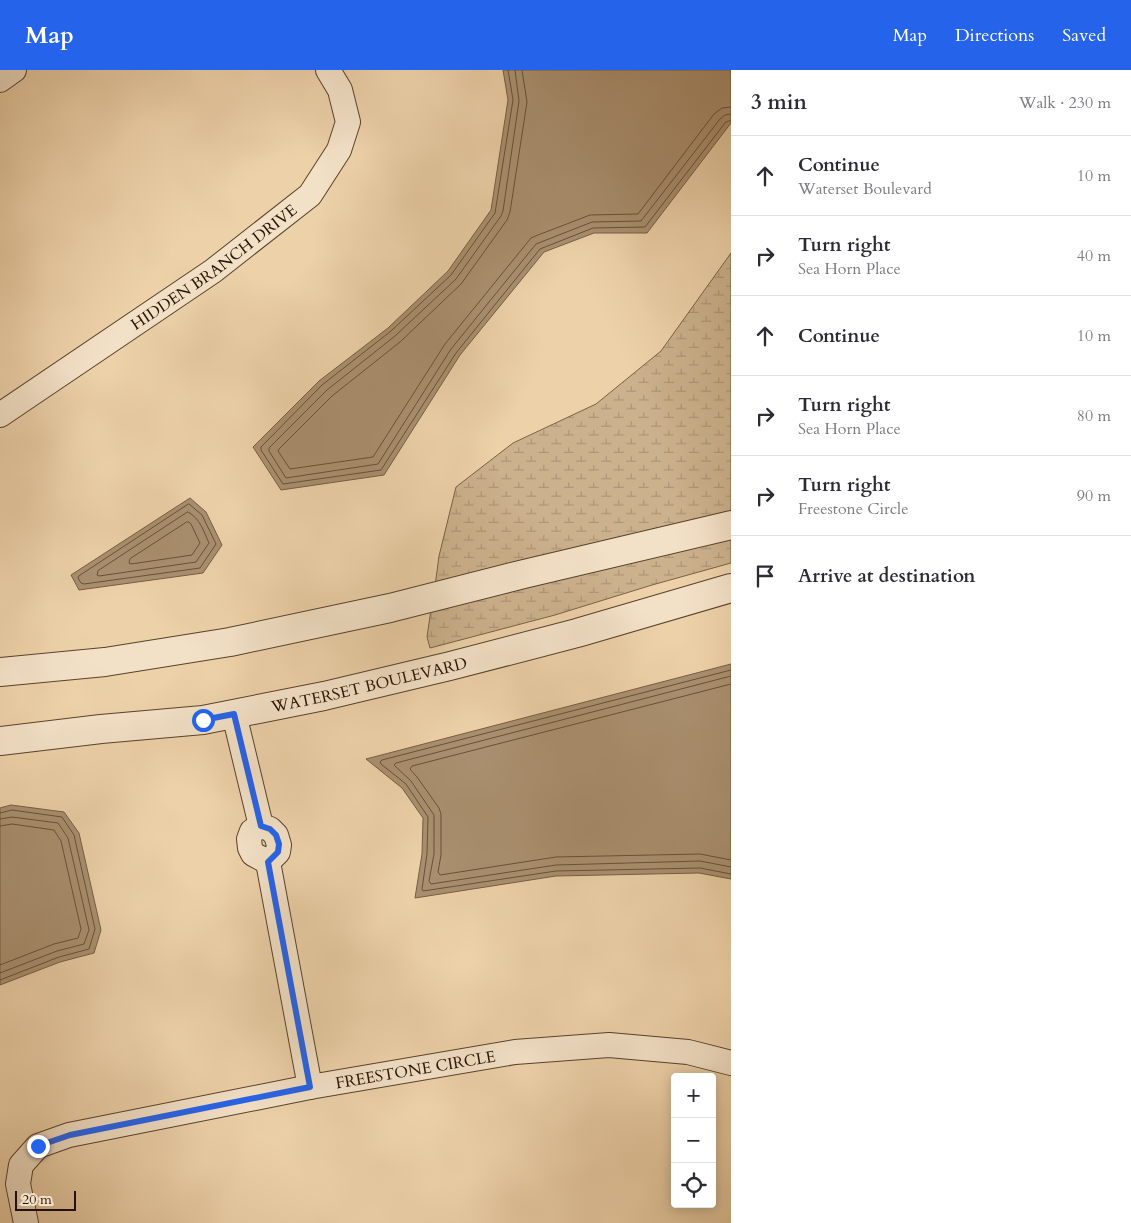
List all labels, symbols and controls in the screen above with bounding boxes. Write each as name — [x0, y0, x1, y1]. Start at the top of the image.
text: Map — [25, 19, 74, 52]
text: Map — [893, 23, 927, 48]
text: Directions — [955, 23, 1034, 48]
text: Saved — [1062, 23, 1106, 48]
text: 3 min — [751, 88, 807, 117]
text: Walk · 230 m — [1019, 92, 1111, 114]
text: Continue — [798, 152, 880, 178]
icon: ahead — [751, 162, 779, 190]
text: 10 m — [1077, 165, 1111, 187]
text: Waterset Boulevard — [798, 178, 932, 200]
street label: HIDDEN BRANCH DRIVE — [127, 199, 302, 336]
text: Turn right — [798, 232, 890, 258]
icon: right — [751, 242, 779, 270]
text: 40 m — [1077, 245, 1111, 267]
text: Sea Horn Place — [798, 258, 901, 280]
icon: ahead — [751, 322, 779, 350]
text: Continue — [798, 323, 880, 349]
text: 10 m — [1077, 325, 1111, 347]
text: Turn right — [798, 392, 890, 418]
icon: right — [751, 402, 779, 430]
text: 80 m — [1077, 405, 1111, 427]
text: Sea Horn Place — [798, 418, 901, 440]
text: Turn right — [798, 472, 890, 498]
icon: right — [751, 482, 779, 510]
text: 90 m — [1077, 485, 1111, 507]
text: Freestone Circle — [798, 498, 908, 520]
icon: arrive — [751, 562, 779, 590]
text: Arrive at destination — [798, 563, 975, 589]
street label: WATERSET BOULEVARD — [269, 652, 470, 718]
route start — [192, 709, 215, 732]
street label: FREESTONE CIRCLE — [334, 1046, 497, 1094]
map controls — [671, 1073, 716, 1208]
button: + — [671, 1073, 716, 1118]
button: − — [671, 1118, 716, 1163]
route end — [27, 1135, 50, 1158]
button: locate — [671, 1163, 716, 1208]
scale bar — [15, 1188, 76, 1211]
text: 20 m — [22, 1190, 52, 1209]

